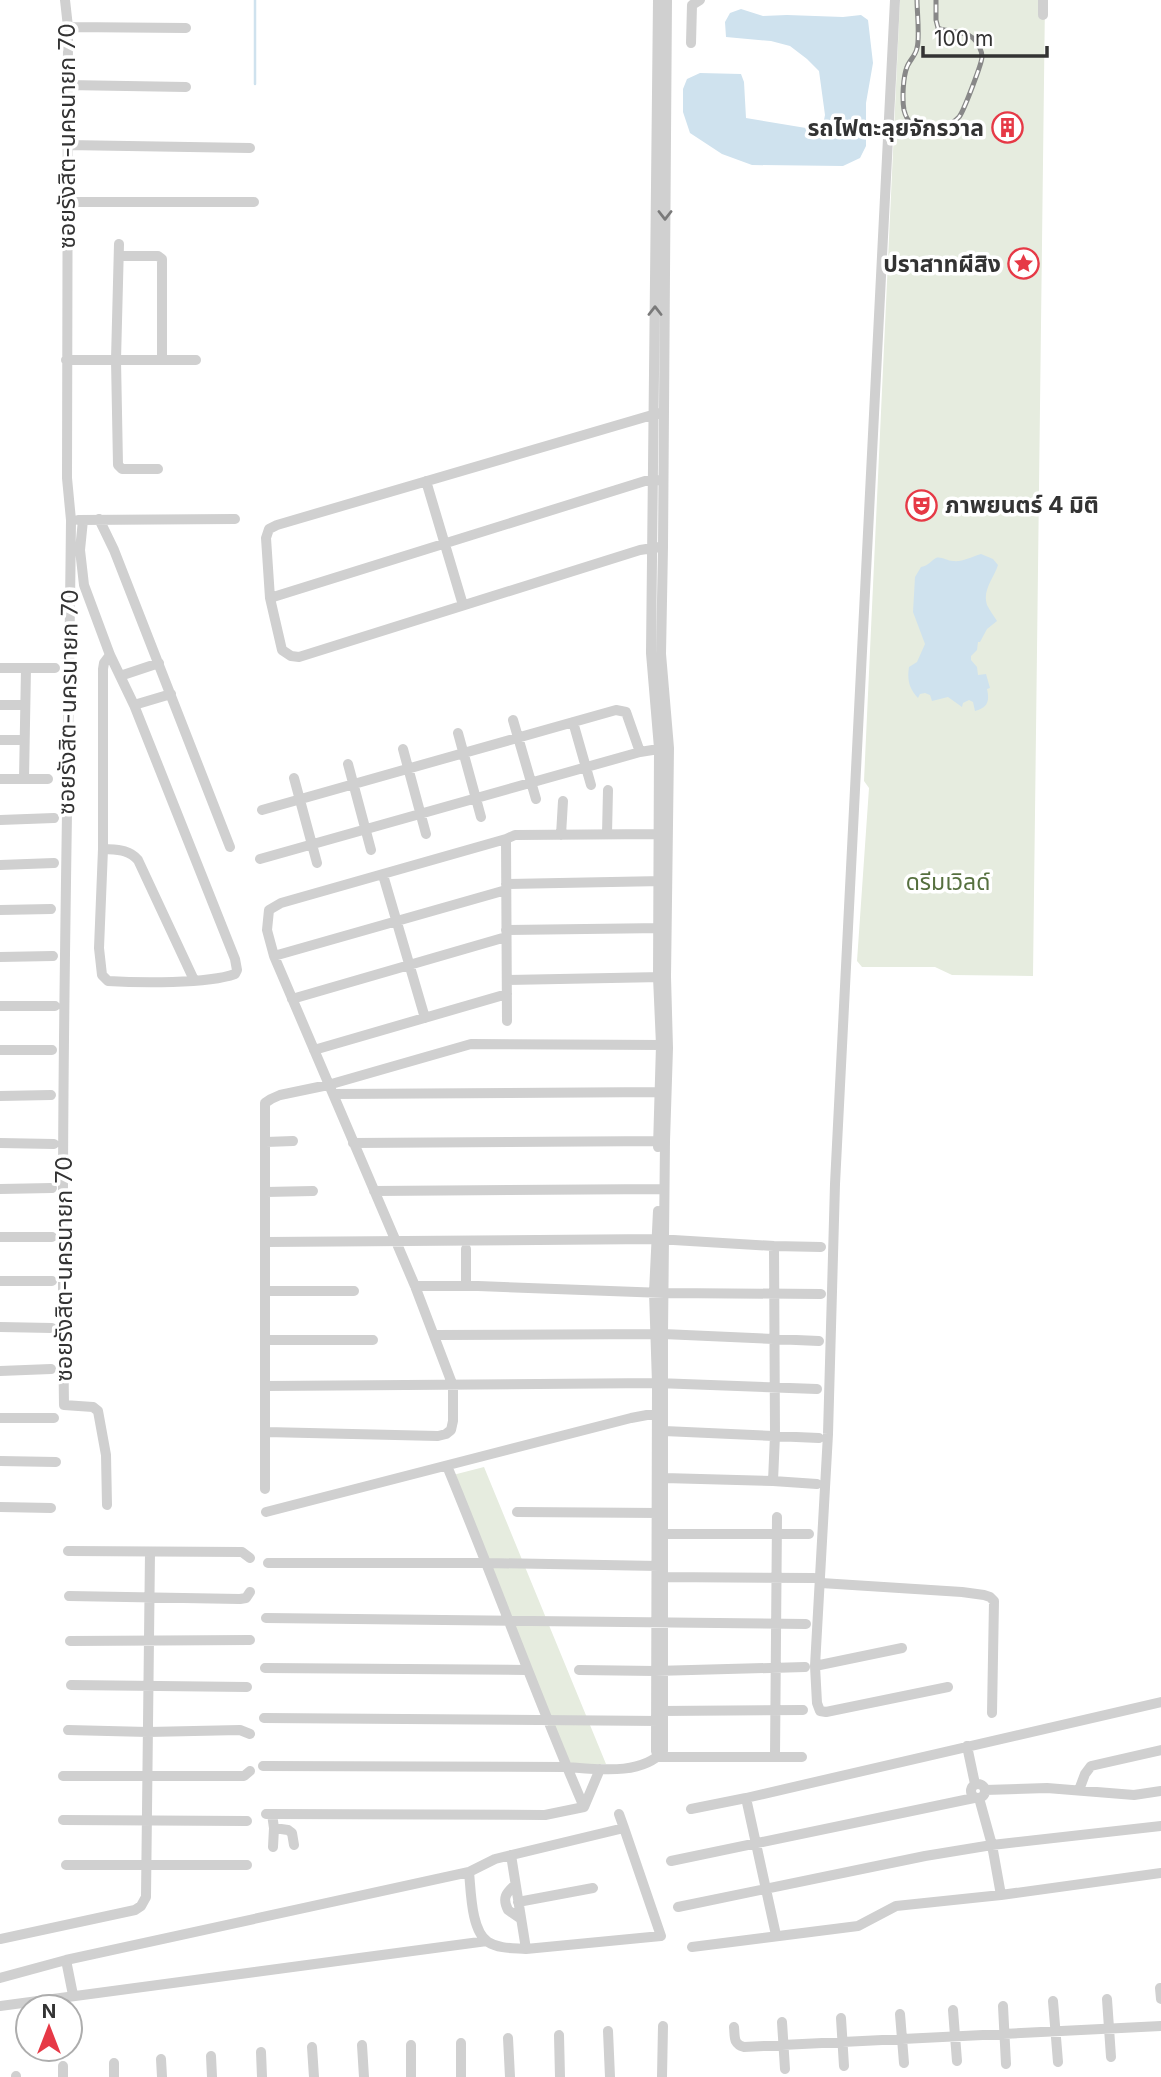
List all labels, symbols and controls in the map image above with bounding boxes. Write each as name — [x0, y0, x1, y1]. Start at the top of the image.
scale bar — [923, 14, 1047, 58]
street label: ซอยรังสิต-นครนายก 70 — [53, 23, 81, 249]
text: 100 m — [934, 26, 993, 51]
building icon: รถไฟตะลุยจักรวาล — [990, 111, 1024, 145]
place label: รถไฟตะลุยจักรวาล — [807, 114, 984, 142]
one-way arrow — [657, 210, 673, 221]
place icon: ปราสาทผีสิง — [1007, 247, 1041, 281]
place label: ปราสาทผีสิง — [883, 250, 1001, 278]
one-way arrow — [647, 306, 662, 317]
theatre icon: ภาพยนตร์ 4 มิติ — [905, 488, 939, 522]
place label: ภาพยนตร์ 4 มิติ — [945, 491, 1099, 519]
street label: ซอยรังสิต-นครนายก 70 — [52, 589, 84, 815]
park label: ดรีมเวิลด์ — [906, 868, 990, 896]
street label: ซอยรังสิต-นครนายก 70 — [50, 1156, 78, 1382]
north arrow — [14, 1993, 84, 2063]
text: N — [42, 2000, 56, 2023]

